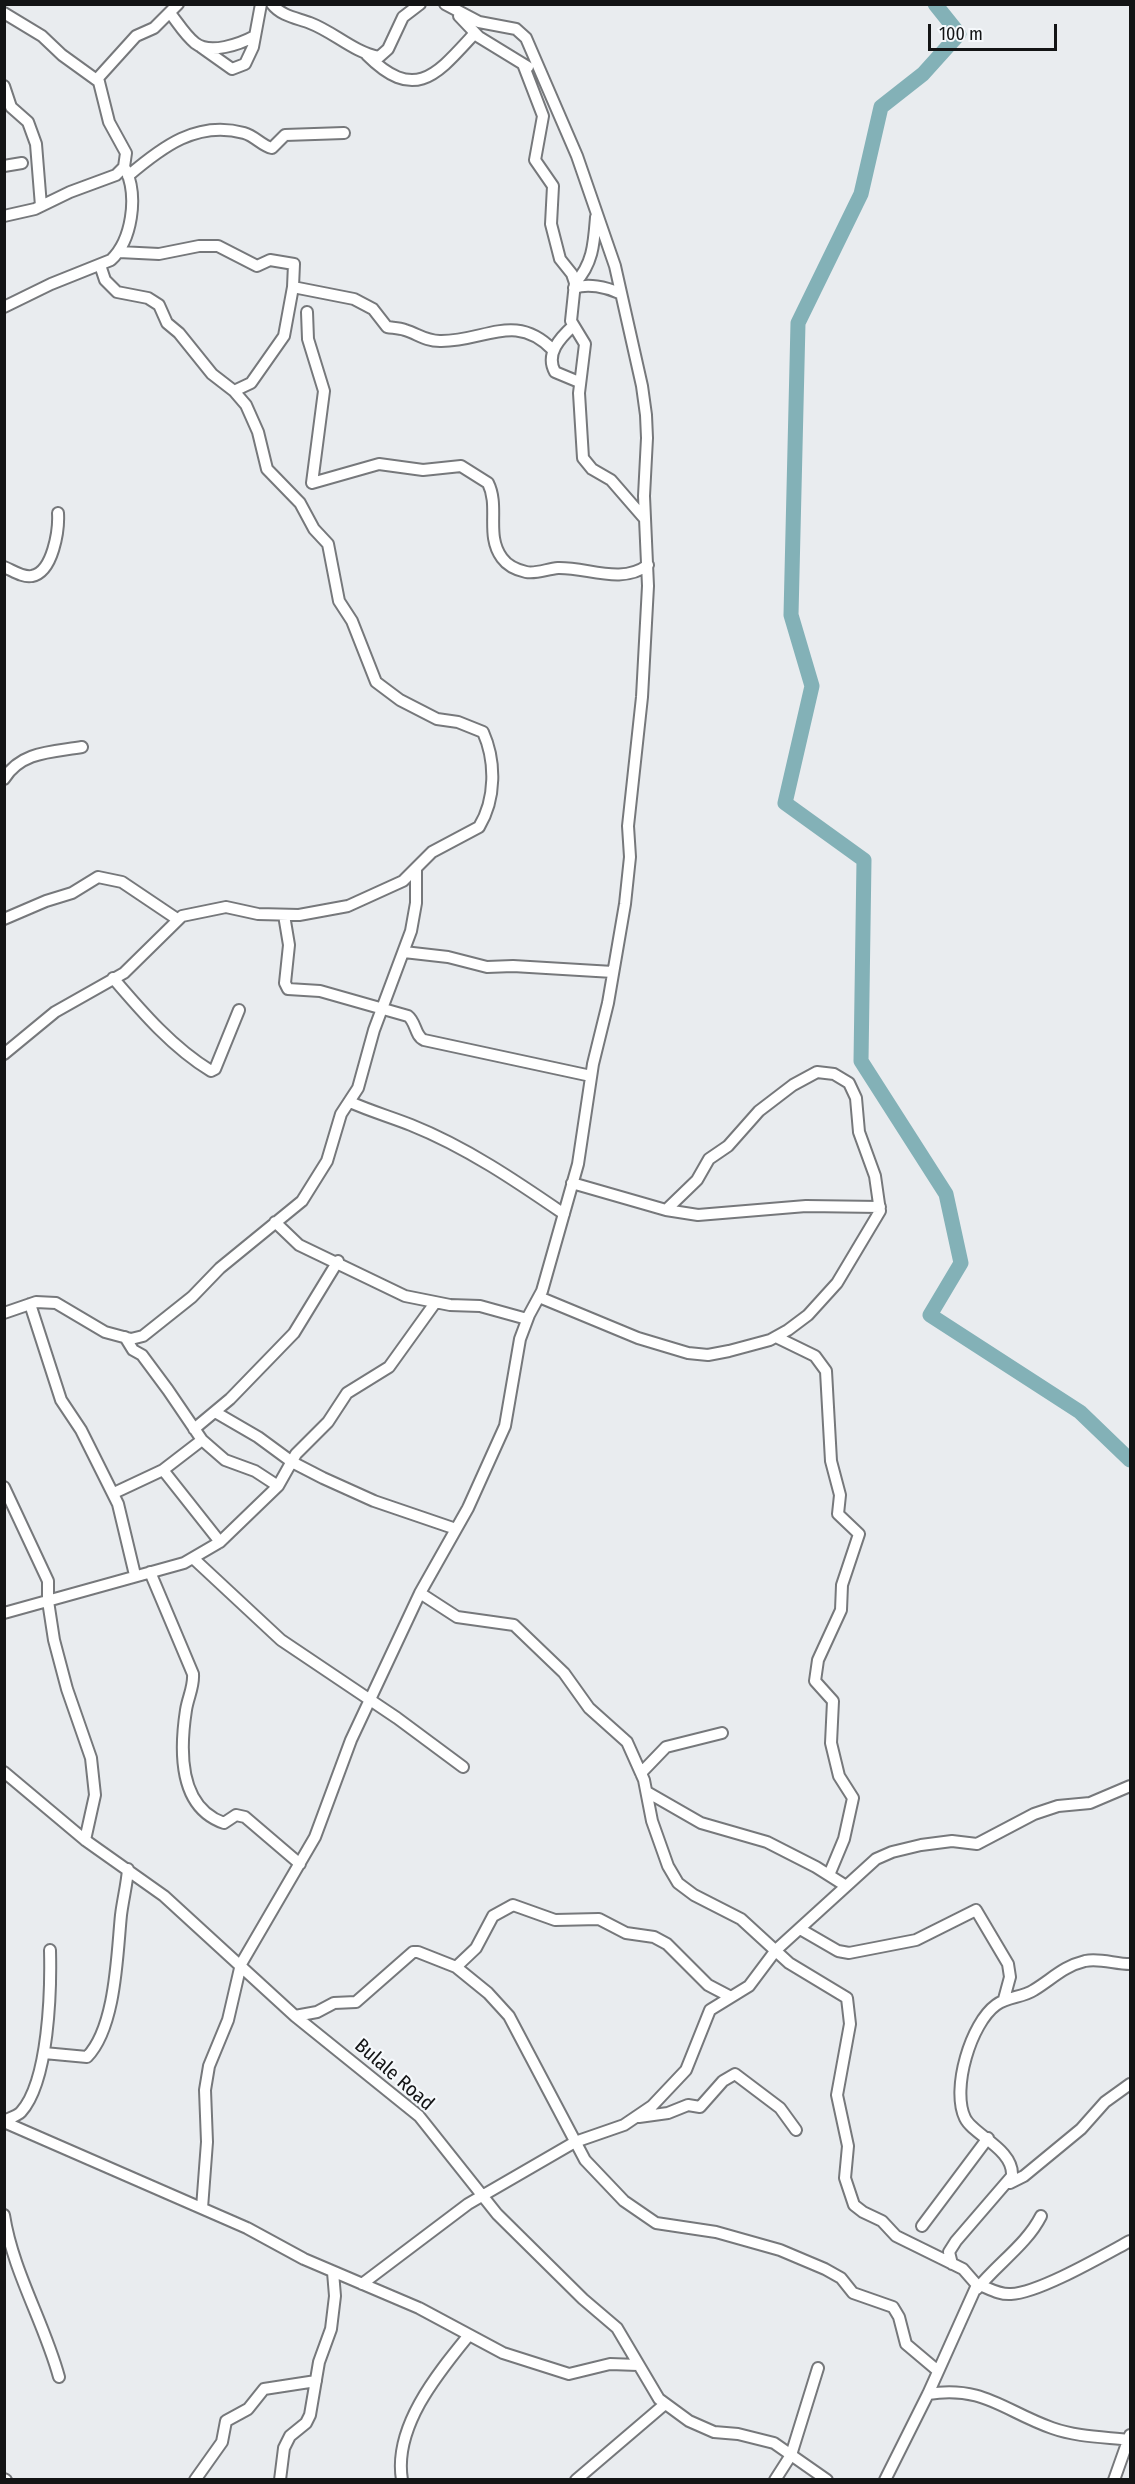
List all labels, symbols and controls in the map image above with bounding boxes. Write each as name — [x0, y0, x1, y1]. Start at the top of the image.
scale bar — [931, 12, 1060, 50]
text: 100 m — [939, 23, 983, 45]
street label: Bulale Road — [349, 2034, 439, 2116]

